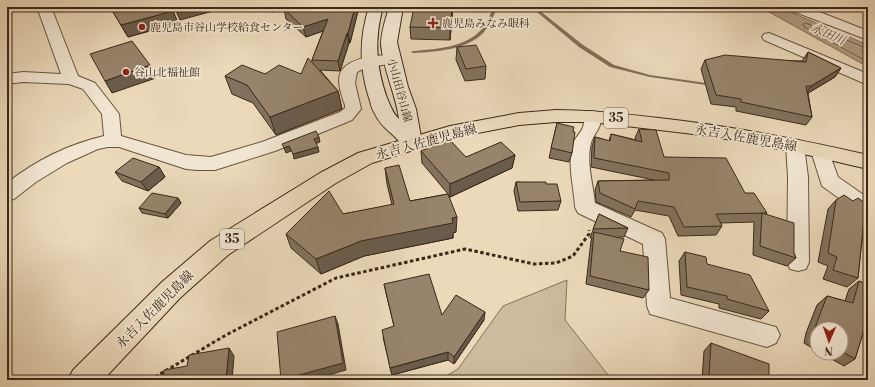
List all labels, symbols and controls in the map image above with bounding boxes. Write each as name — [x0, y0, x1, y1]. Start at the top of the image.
marker: 鹿児島みなみ眼科 — [427, 17, 439, 29]
place label: 鹿児島みなみ眼科 — [442, 17, 530, 31]
water label: 永田川 — [808, 20, 849, 49]
place label: 鹿児島市谷山学校給食センター — [150, 21, 304, 35]
marker: 鹿児島市谷山学校給食センター — [137, 22, 147, 32]
street label: 小山田谷山線 — [384, 57, 414, 124]
place label: 谷山北福祉館 — [134, 66, 200, 80]
marker: 谷山北福祉館 — [121, 67, 131, 77]
road number: 35 — [604, 108, 628, 128]
street label: 永吉入佐鹿児島線 — [374, 121, 479, 163]
street label: 永吉入佐鹿児島線 — [693, 121, 798, 155]
road number: 35 — [220, 229, 244, 249]
street label: 永吉入佐鹿児島線 — [112, 267, 197, 352]
north arrow — [809, 321, 849, 361]
text: N — [824, 343, 833, 357]

